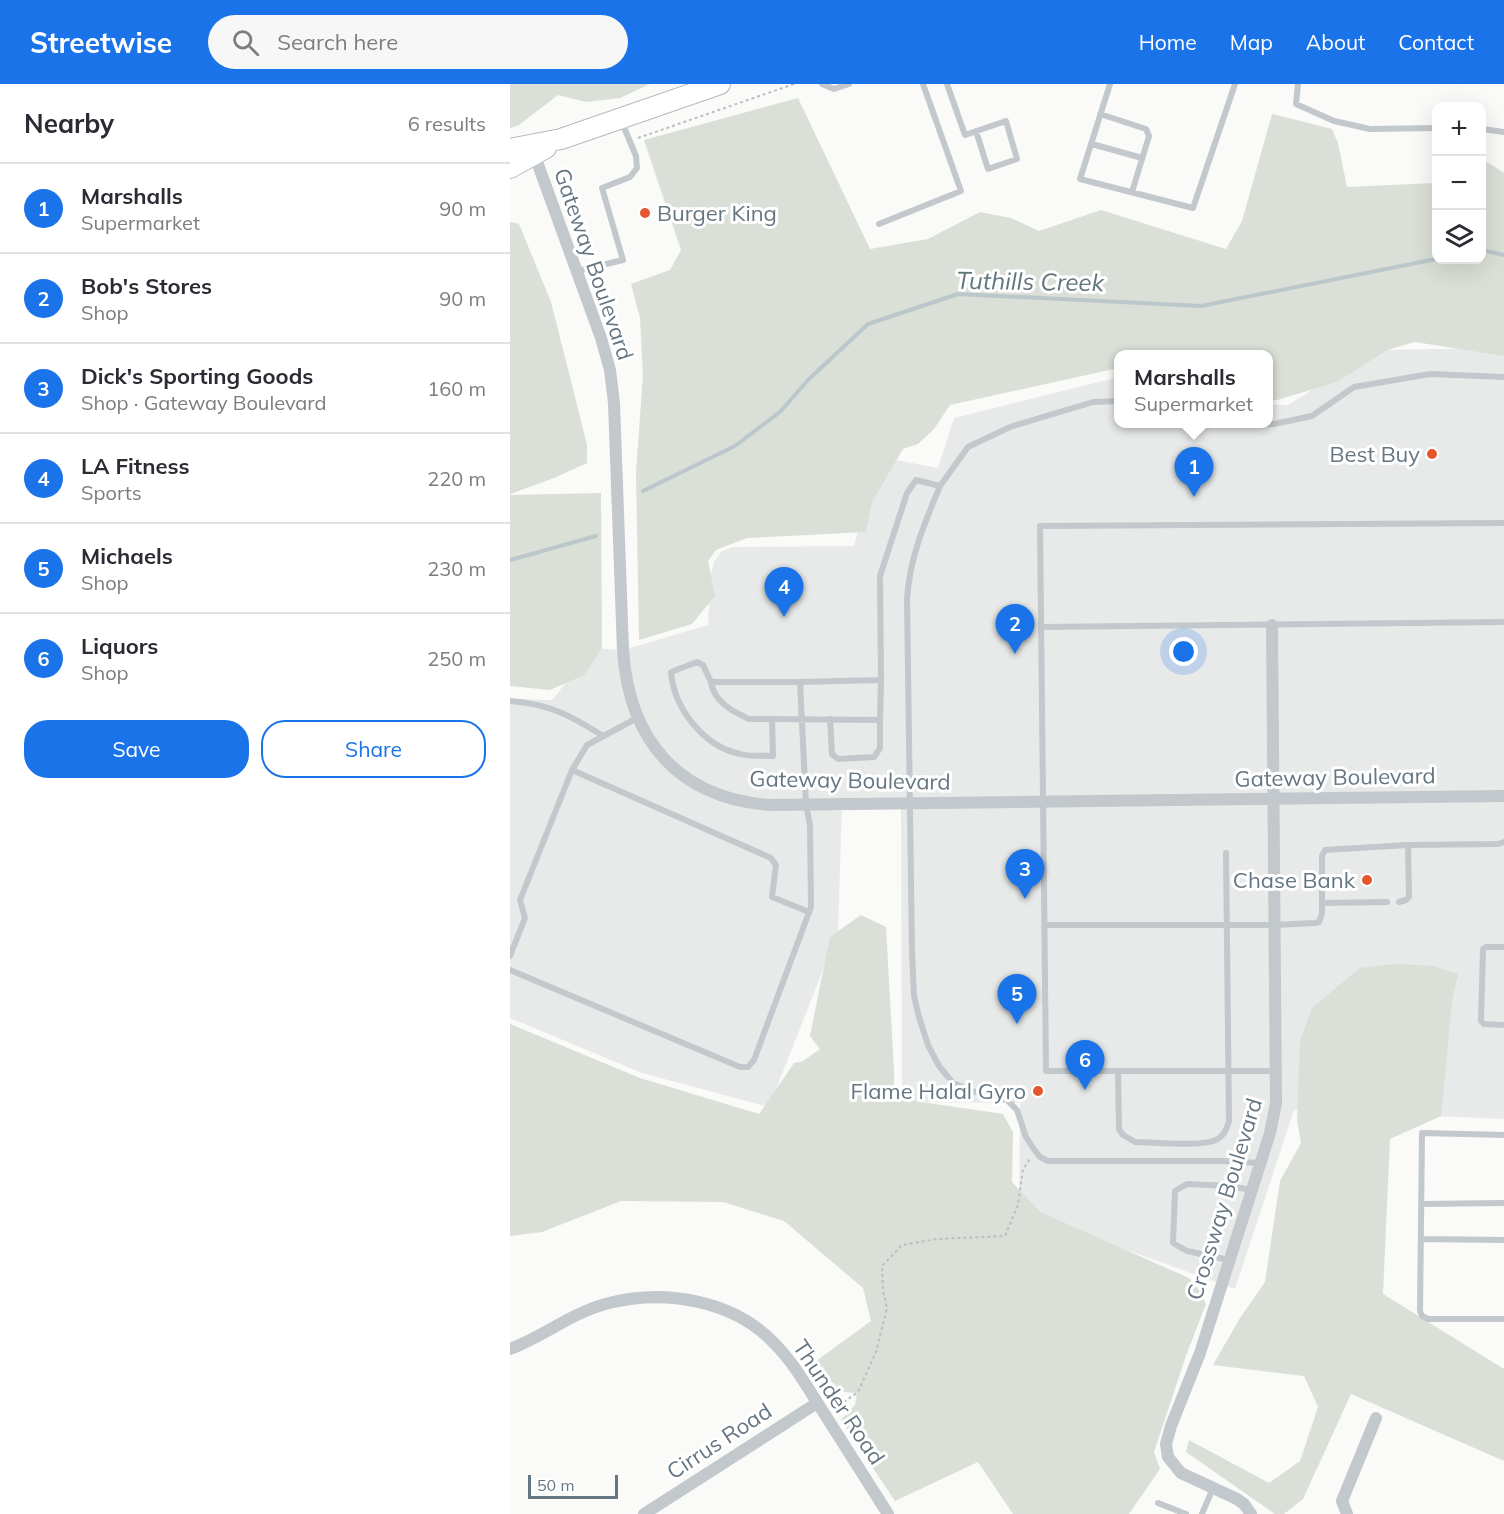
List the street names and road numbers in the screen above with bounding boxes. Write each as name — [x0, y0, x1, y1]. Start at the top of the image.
street label: Gateway Boulevard — [548, 164, 640, 364]
street label: Gateway Boulevard — [1234, 761, 1436, 793]
street label: Gateway Boulevard — [749, 764, 951, 796]
street label: Crossway Boulevard — [1180, 1095, 1268, 1303]
street label: Thunder Road — [787, 1334, 891, 1470]
street label: Cirrus Road — [661, 1397, 777, 1485]

